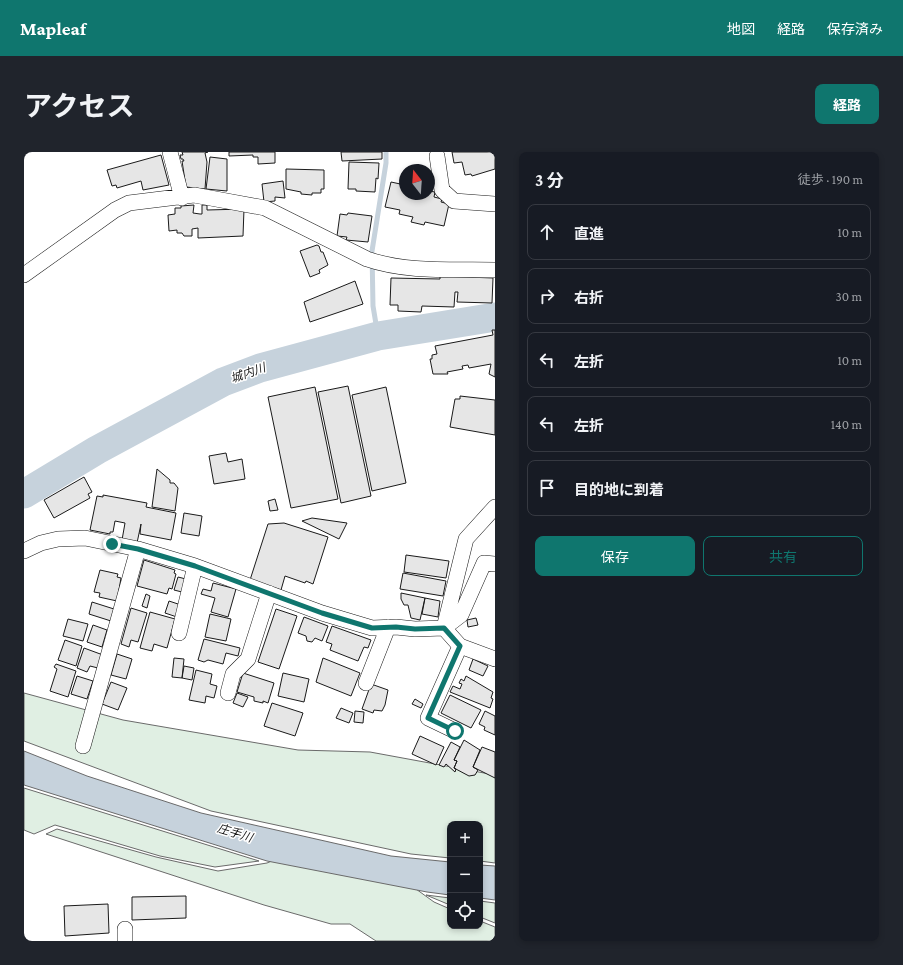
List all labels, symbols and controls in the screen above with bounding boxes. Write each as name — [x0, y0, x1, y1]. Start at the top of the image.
text: Mapleaf — [20, 18, 86, 39]
text: 地図 — [727, 21, 755, 37]
text: 経路 — [777, 21, 805, 37]
text: 保存済み — [827, 21, 883, 37]
button: 経路 — [815, 84, 879, 124]
text: アクセス — [24, 91, 135, 122]
north arrow — [399, 164, 435, 200]
text: 3 分 — [535, 171, 564, 190]
text: 徒歩 · 190 m — [798, 172, 863, 187]
icon: ahead — [536, 221, 558, 243]
text: 10 m — [837, 225, 862, 240]
text: 直進 — [574, 226, 604, 242]
icon: right — [536, 285, 558, 307]
text: 30 m — [836, 289, 862, 304]
text: 右折 — [574, 290, 604, 306]
icon: left — [536, 349, 558, 371]
text: 10 m — [837, 353, 862, 368]
text: 左折 — [574, 354, 604, 370]
water label: 城内川 — [229, 360, 269, 385]
icon: left — [536, 413, 558, 435]
text: 140 m — [831, 417, 862, 432]
text: 左折 — [574, 418, 604, 434]
icon: arrive — [536, 477, 558, 499]
text: 目的地に到着 — [574, 482, 664, 498]
route end — [103, 535, 121, 553]
button: 保存 — [535, 536, 695, 576]
button: 共有 — [703, 536, 863, 576]
route start — [446, 722, 464, 740]
water label: 庄手川 — [216, 821, 256, 846]
map controls — [447, 821, 483, 929]
button: + — [447, 821, 483, 857]
button: − — [447, 857, 483, 893]
button: locate — [447, 893, 483, 929]

